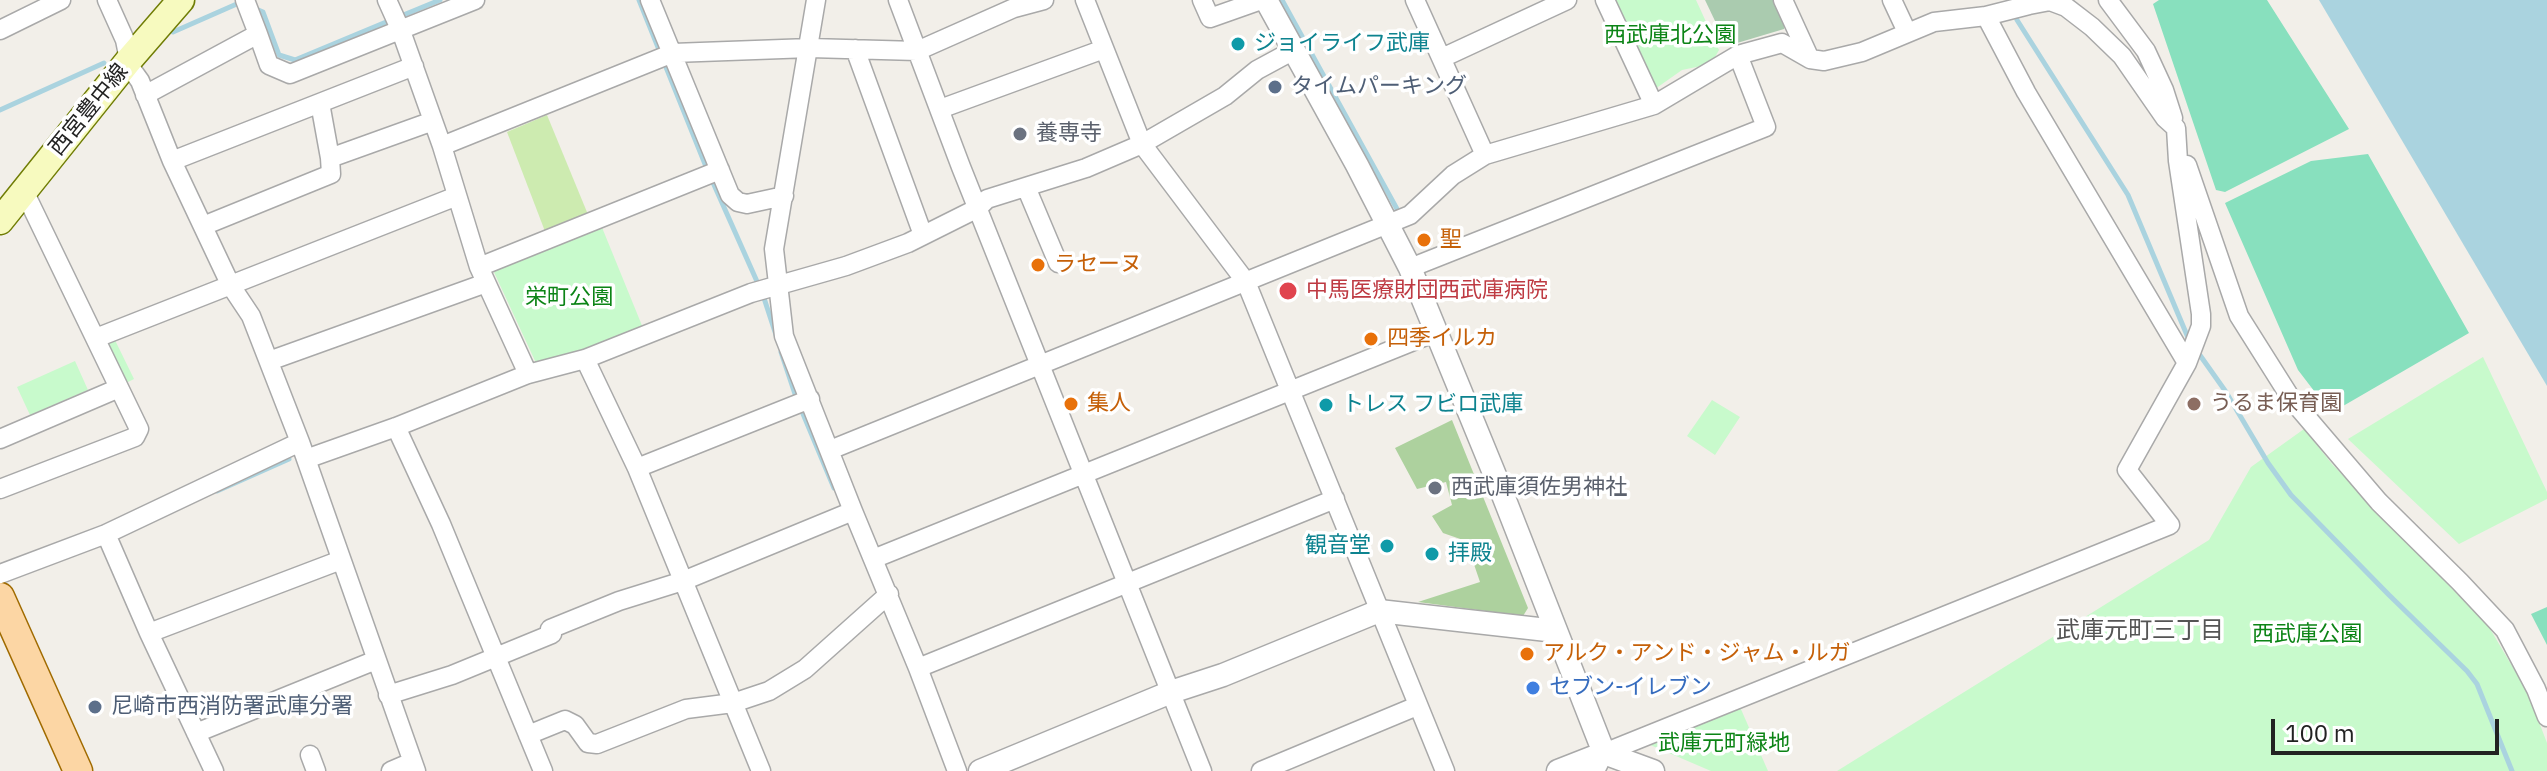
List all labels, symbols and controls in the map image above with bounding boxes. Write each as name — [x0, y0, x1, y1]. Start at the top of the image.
park label: 西武庫北公園 — [1604, 23, 1736, 49]
place label: ジョイライフ武庫 — [1254, 31, 1430, 57]
marker: ジョイライフ武庫 — [1229, 35, 1247, 53]
street label: 西宮豊中線 — [44, 59, 134, 161]
place label: タイムパーキング — [1291, 74, 1467, 100]
marker: タイムパーキング — [1266, 78, 1284, 96]
place label: 養専寺 — [1036, 121, 1102, 147]
marker: 養専寺 — [1011, 125, 1029, 143]
place label: 聖 — [1440, 227, 1462, 253]
marker: 聖 — [1415, 231, 1433, 249]
place label: ラセーヌ — [1054, 252, 1142, 278]
marker: ラセーヌ — [1029, 256, 1047, 274]
place label: 中馬医療財団西武庫病院 — [1306, 278, 1548, 304]
marker: 中馬医療財団西武庫病院 — [1277, 280, 1299, 302]
park label: 栄町公園 — [525, 285, 613, 311]
place label: 四季イルカ — [1387, 326, 1497, 352]
marker: 四季イルカ — [1362, 330, 1380, 348]
place label: 集人 — [1087, 391, 1131, 417]
place label: うるま保育園 — [2210, 391, 2342, 417]
place label: トレス フビロ武庫 — [1342, 392, 1523, 418]
marker: 集人 — [1062, 395, 1080, 413]
marker: うるま保育園 — [2185, 395, 2203, 413]
marker: トレス フビロ武庫 — [1317, 396, 1335, 414]
place label: 西武庫須佐男神社 — [1451, 475, 1627, 501]
marker: 西武庫須佐男神社 — [1426, 479, 1444, 497]
place label: 観音堂 — [1305, 533, 1371, 559]
marker: 観音堂 — [1378, 537, 1396, 555]
place label: 拝殿 — [1448, 541, 1492, 567]
marker: 拝殿 — [1423, 545, 1441, 563]
district label: 武庫元町三丁目 — [2056, 617, 2224, 645]
park label: 西武庫公園 — [2252, 622, 2362, 648]
place label: アルク・アンド・ジャム・ルガ — [1543, 641, 1851, 667]
marker: アルク・アンド・ジャム・ルガ — [1518, 645, 1536, 663]
place label: セブン-イレブン — [1549, 675, 1712, 701]
marker: セブン-イレブン — [1524, 679, 1542, 697]
place label: 尼崎市西消防署武庫分署 — [111, 694, 353, 720]
marker: 尼崎市西消防署武庫分署 — [86, 698, 104, 716]
scale bar — [2275, 703, 2503, 753]
text: 100 m — [2285, 717, 2355, 749]
park label: 武庫元町緑地 — [1658, 731, 1790, 757]

